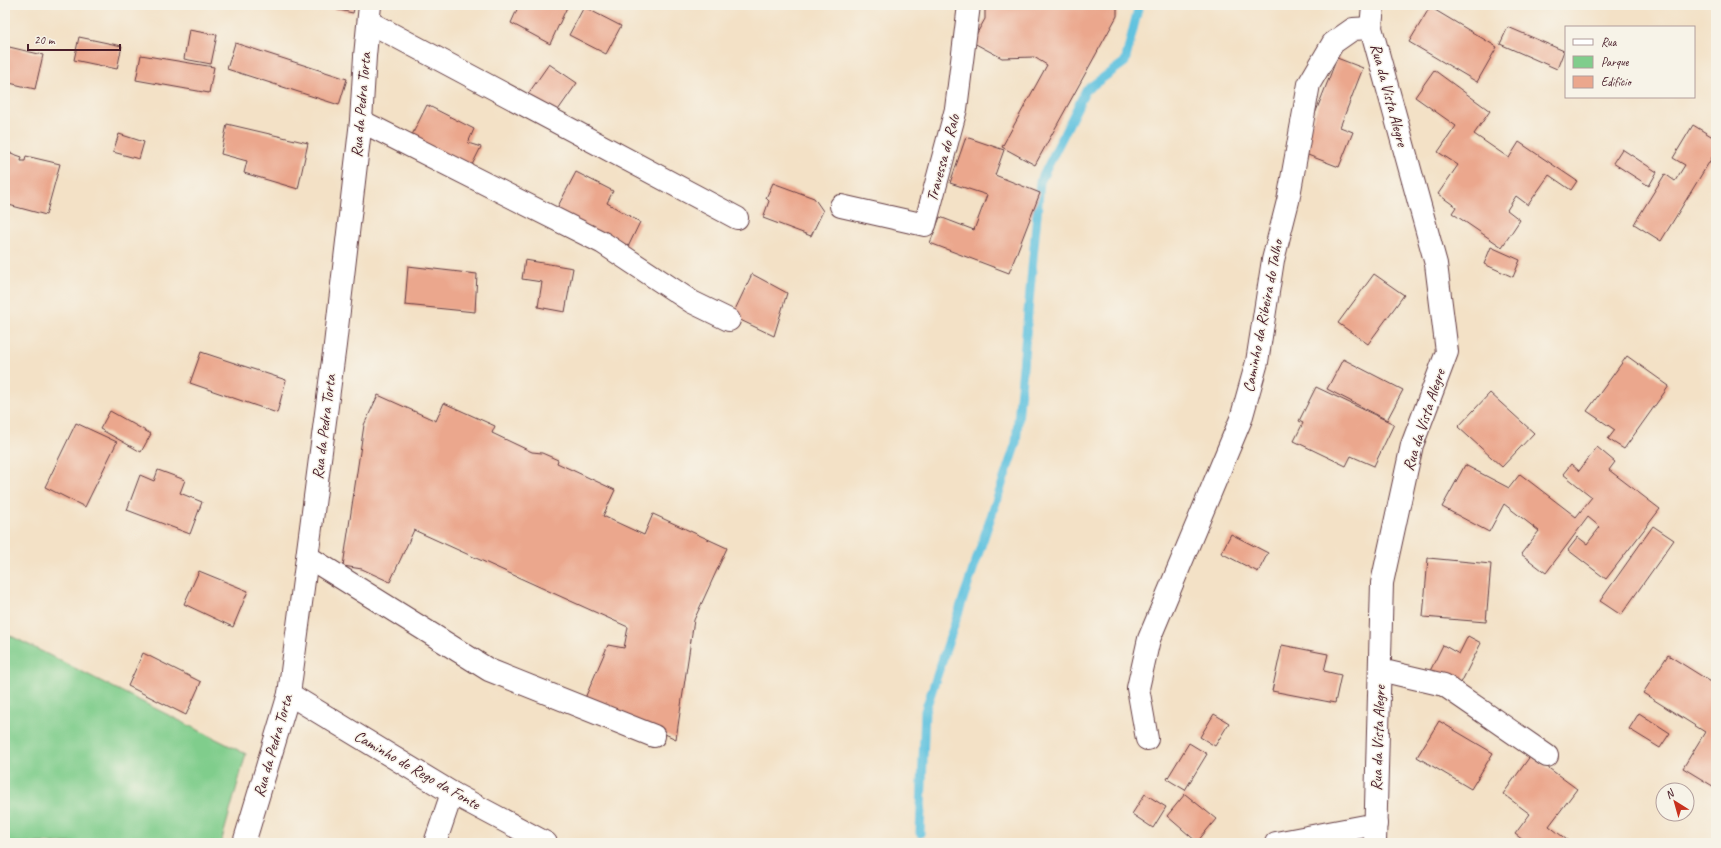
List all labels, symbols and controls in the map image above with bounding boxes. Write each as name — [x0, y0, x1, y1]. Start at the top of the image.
scale bar — [28, 26, 120, 52]
legend — [1565, 26, 1695, 98]
text: 20 m — [34, 32, 56, 48]
text: Rua — [1601, 34, 1618, 50]
street label: Rua da Vista Alegre — [1366, 41, 1413, 150]
street label: Rua da Pedra Torta — [346, 51, 376, 158]
text: Parque — [1601, 54, 1630, 70]
text: Edifício — [1601, 74, 1633, 90]
street label: Travessa do Ralo — [922, 111, 965, 204]
street label: Caminho da Ribeira do Talho — [1238, 236, 1288, 394]
street label: Rua da Vista Alegre — [1398, 365, 1450, 473]
street label: Rua da Pedra Torta — [308, 373, 340, 480]
street label: Rua da Vista Alegre — [1366, 683, 1390, 791]
street label: Rua da Pedra Torta — [249, 692, 297, 799]
street label: Caminho de Rego da Fonte — [350, 726, 485, 815]
north arrow — [1655, 782, 1695, 822]
text: N — [1662, 785, 1678, 802]

